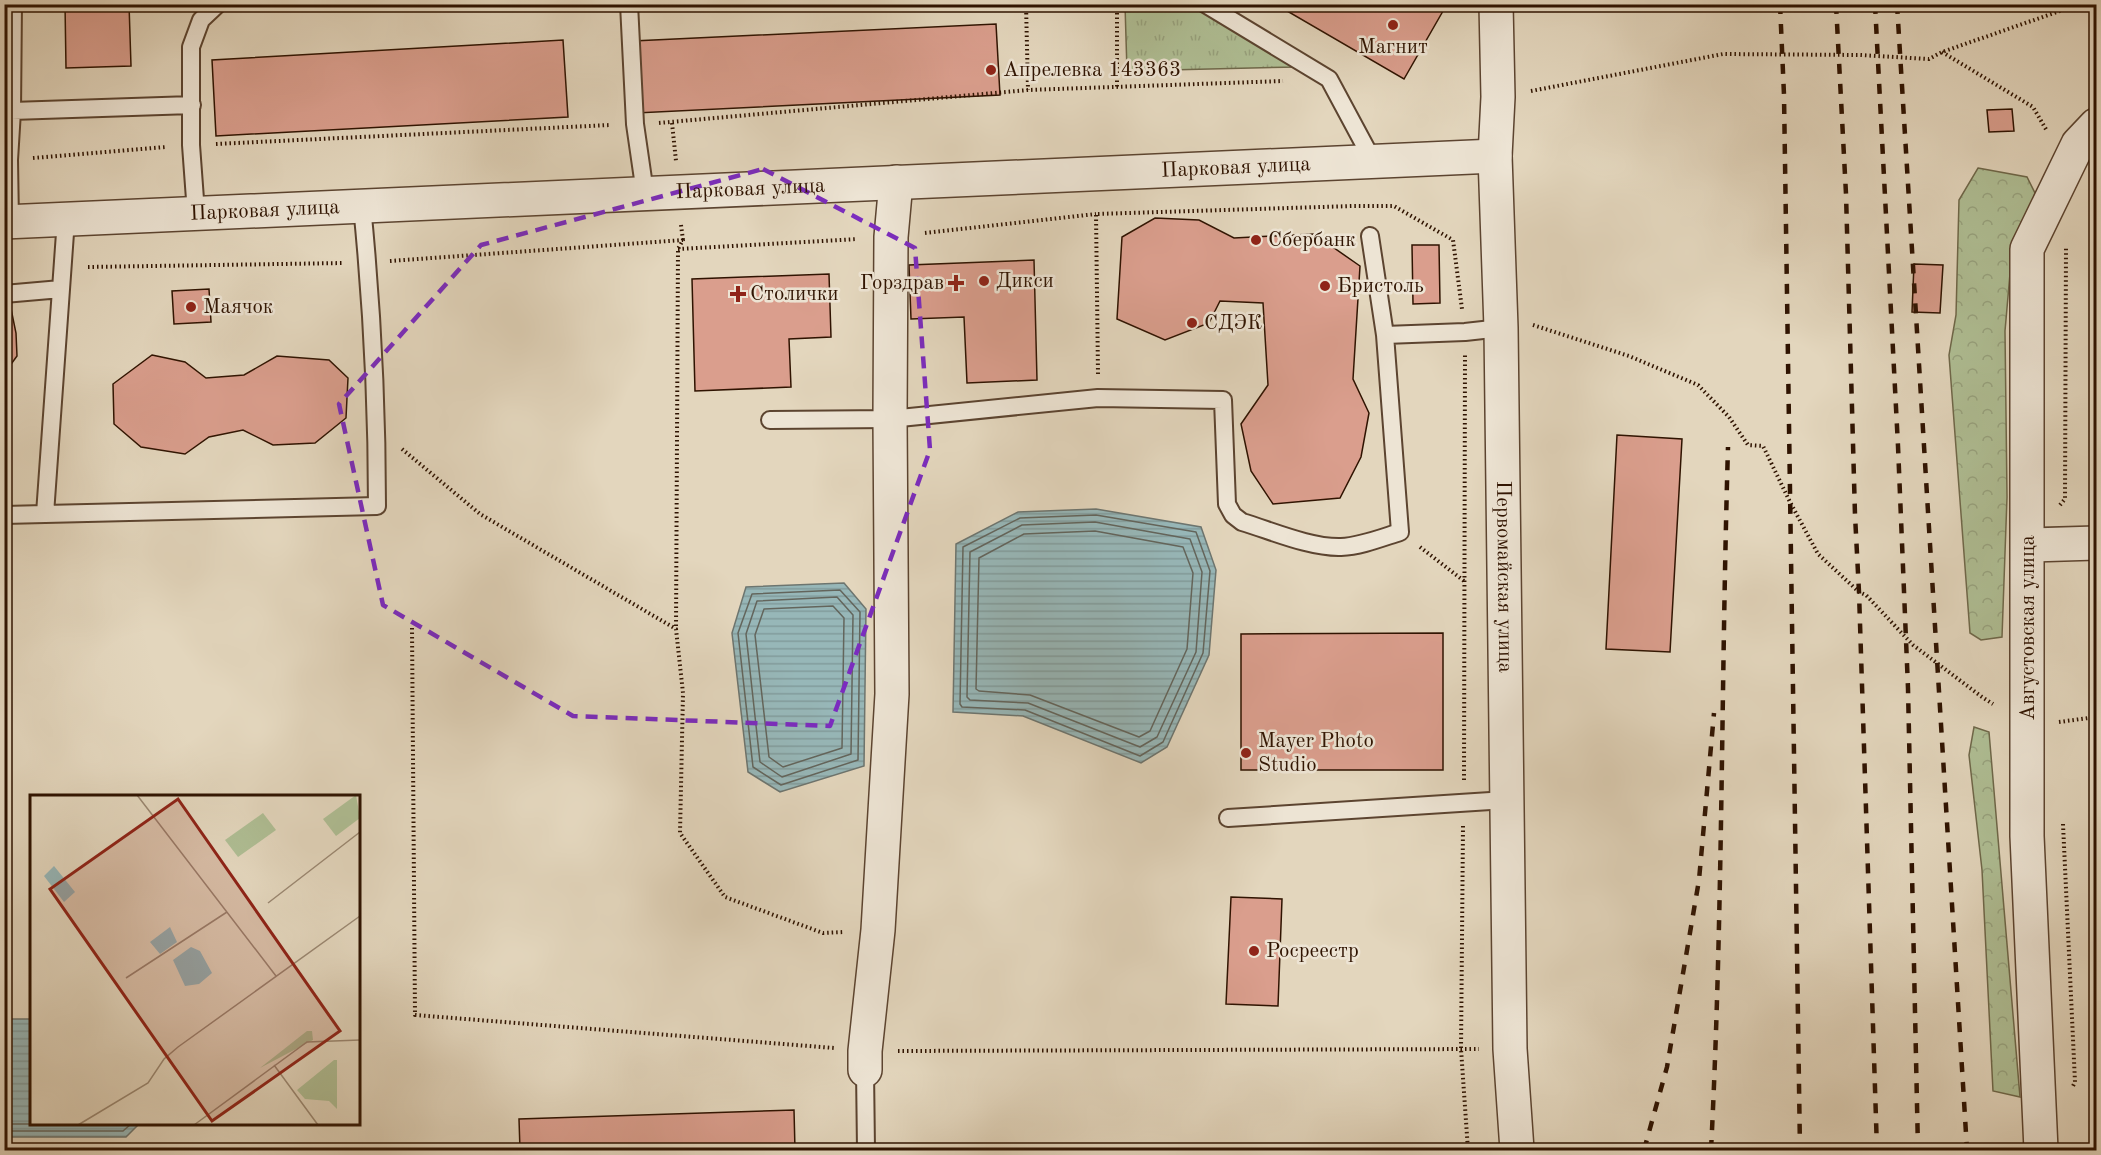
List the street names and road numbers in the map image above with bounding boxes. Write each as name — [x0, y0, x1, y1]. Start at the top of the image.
street label: Парковая улица — [1160, 154, 1311, 181]
street label: Парковая улица — [675, 175, 826, 203]
street label: Парковая улица — [189, 197, 340, 224]
street label: Первомайская улица — [1492, 481, 1516, 673]
street label: Августовская улица — [2018, 535, 2039, 721]

